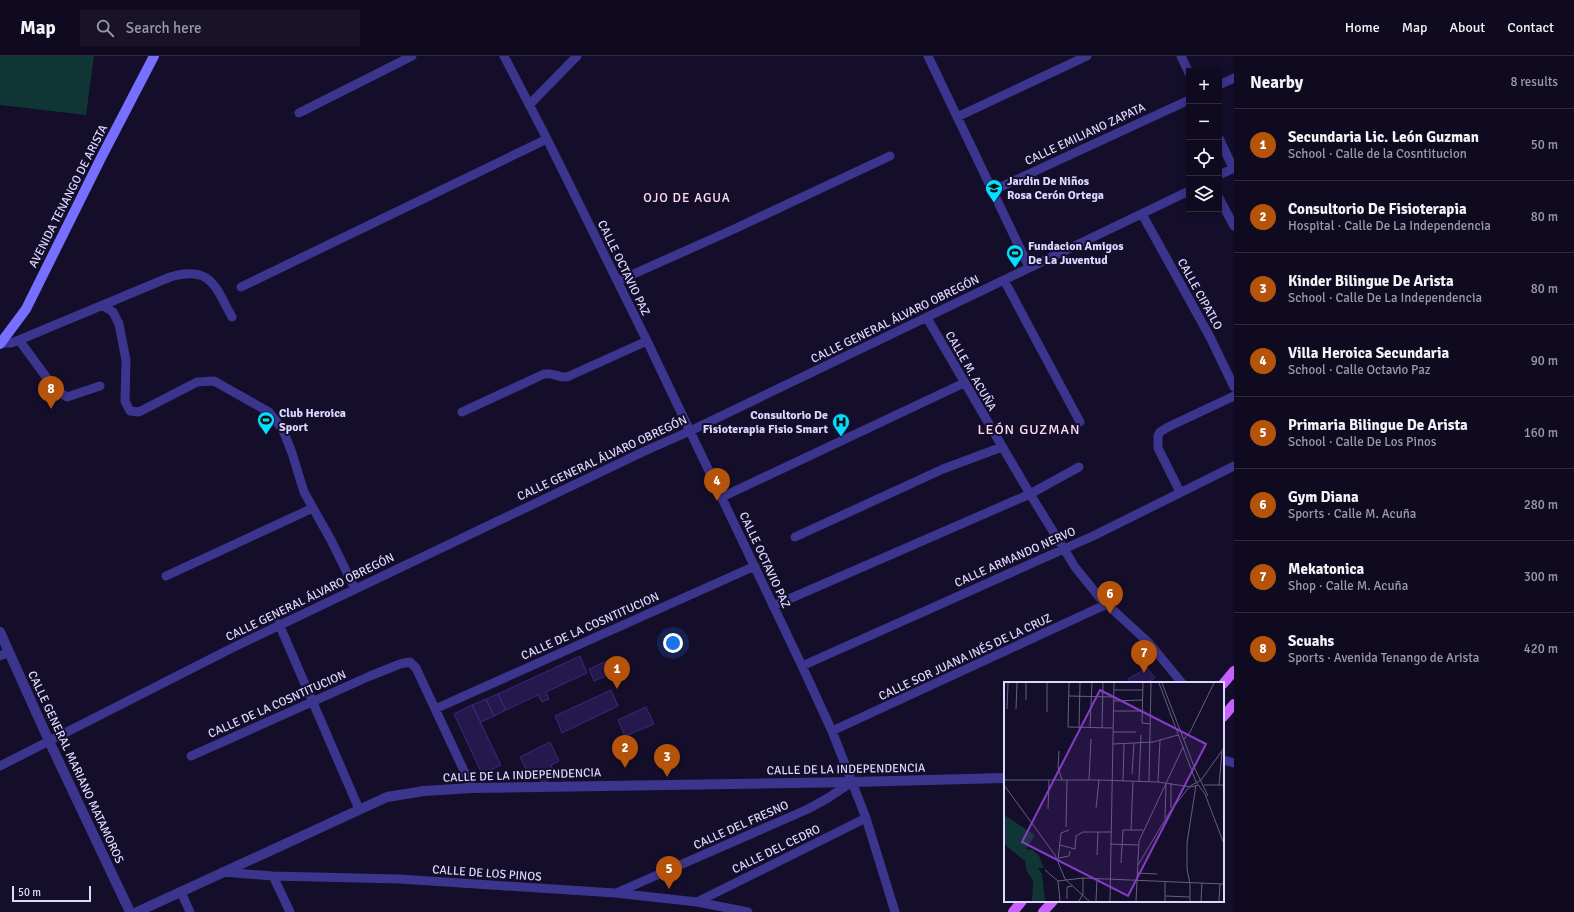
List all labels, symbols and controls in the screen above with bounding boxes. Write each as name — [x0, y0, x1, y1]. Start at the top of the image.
search box — [80, 10, 360, 46]
text: Map — [20, 16, 56, 40]
icon: search — [94, 17, 116, 39]
text: Search here — [126, 19, 201, 37]
text: Home — [1345, 19, 1380, 36]
text: Map — [1402, 19, 1427, 36]
text: About — [1449, 19, 1485, 36]
text: Contact — [1507, 19, 1554, 36]
map controls — [1186, 68, 1222, 212]
button: + — [1186, 68, 1222, 104]
text: Nearby — [1250, 72, 1303, 93]
text: 8 results — [1510, 74, 1558, 90]
street label: CALLE EMILIANO ZAPATA — [1023, 100, 1148, 169]
button: − — [1186, 104, 1222, 140]
street label: AVENIDA TENANGO DE ARISTA — [26, 122, 111, 270]
text: Secundaria Lic. León Guzman — [1288, 128, 1479, 146]
text: 1 — [1259, 137, 1267, 153]
text: 50 m — [1531, 137, 1558, 153]
button: locate — [1186, 140, 1222, 176]
text: School · Calle de la Cosntitucion — [1288, 146, 1467, 162]
place label: Jardin De Niños Rosa Cerón Ortega — [1007, 174, 1104, 203]
button: layers — [1186, 176, 1222, 212]
school or university icon: Jardin De Niños Rosa Cerón Ortega — [984, 178, 1004, 203]
district label: OJO DE AGUA — [643, 190, 731, 206]
text: Consultorio De Fisioterapia — [1288, 200, 1467, 218]
text: 2 — [1259, 209, 1267, 225]
text: 80 m — [1531, 209, 1558, 225]
street label: CALLE OCTAVIO PAZ — [594, 218, 653, 319]
text: Hospital · Calle De La Independencia — [1288, 218, 1491, 234]
place label: Fundacion Amigos De La Juventud — [1028, 239, 1124, 268]
sports icon: Fundacion Amigos De La Juventud — [1005, 243, 1025, 268]
street label: CALLE CIPATLO — [1174, 256, 1225, 333]
street label: CALLE GENERAL ÁLVARO OBREGÓN — [809, 272, 982, 367]
text: Kinder Bilingue De Arista — [1288, 272, 1454, 290]
text: 3 — [1259, 281, 1267, 297]
text: 80 m — [1531, 281, 1558, 297]
text: School · Calle De La Independencia — [1288, 290, 1482, 306]
street label: CALLE M. ACUÑA — [942, 329, 1000, 414]
text: Villa Heroica Secundaria — [1288, 344, 1449, 362]
text: 4 — [1259, 353, 1267, 369]
text: 90 m — [1531, 353, 1558, 369]
text: School · Calle Octavio Paz — [1288, 362, 1431, 378]
pin: 8 — [38, 376, 64, 409]
place label: Club Heroica Sport — [279, 406, 346, 435]
place label: Consultorio De Fisioterapia Fisio Smart — [703, 408, 828, 437]
sports icon: Club Heroica Sport — [256, 410, 276, 435]
street label: CALLE GENERAL ÁLVARO OBREGÓN — [515, 412, 689, 504]
hospital icon: Consultorio De Fisioterapia Fisio Smart — [831, 412, 851, 437]
text: Primaria Bilingue De Arista — [1288, 416, 1468, 434]
district label: LEÓN GUZMAN — [977, 421, 1081, 438]
text: 5 — [1259, 425, 1267, 441]
text: 160 m — [1524, 425, 1558, 441]
text: School · Calle De Los Pinos — [1288, 434, 1437, 450]
pin: 4 — [704, 468, 730, 501]
text: Gym Diana — [1288, 488, 1359, 506]
text: 6 — [1259, 497, 1267, 513]
text: 280 m — [1524, 497, 1558, 513]
text: Sports · Calle M. Acuña — [1288, 506, 1416, 522]
street label: CALLE OCTAVIO PAZ — [736, 510, 794, 611]
street label: CALLE ARMANDO NERVO — [952, 524, 1078, 591]
street label: CALLE GENERAL ÁLVARO OBREGÓN — [224, 550, 397, 645]
text: Mekatonica — [1288, 560, 1364, 578]
text: 7 — [1259, 569, 1267, 585]
text: 300 m — [1524, 569, 1558, 585]
text: Shop · Calle M. Acuña — [1288, 578, 1408, 594]
pin: 6 — [1097, 581, 1123, 614]
street label: CALLE DE LA COSNTITUCION — [519, 589, 662, 664]
street label: CALLE SOR JUANA INÉS DE LA CRUZ — [876, 611, 1054, 704]
text: Scuahs — [1288, 632, 1334, 650]
your location — [663, 633, 683, 653]
pin: 7 — [1131, 640, 1157, 673]
text: 8 — [1259, 641, 1267, 657]
text: 420 m — [1524, 641, 1558, 657]
text: Sports · Avenida Tenango de Arista — [1288, 650, 1479, 666]
pin: 1 — [604, 656, 630, 689]
street label: CALLE DE LA COSNTITUCION — [206, 667, 349, 742]
street label: CALLE GENERAL MARIANO MATAMOROS — [24, 668, 127, 866]
inset map — [1004, 682, 1224, 902]
pin: 2 — [612, 735, 638, 768]
pin: 3 — [654, 744, 680, 777]
street label: CALLE DE LA INDEPENDENCIA — [767, 761, 926, 778]
street label: CALLE DE LA INDEPENDENCIA — [443, 765, 602, 786]
street label: CALLE DEL FRESNO — [691, 798, 791, 853]
street label: CALLE DEL CEDRO — [730, 822, 823, 877]
pin: 5 — [656, 856, 682, 889]
street label: CALLE DE LOS PINOS — [432, 862, 543, 885]
scale bar — [12, 884, 91, 903]
text: 50 m — [18, 886, 41, 899]

